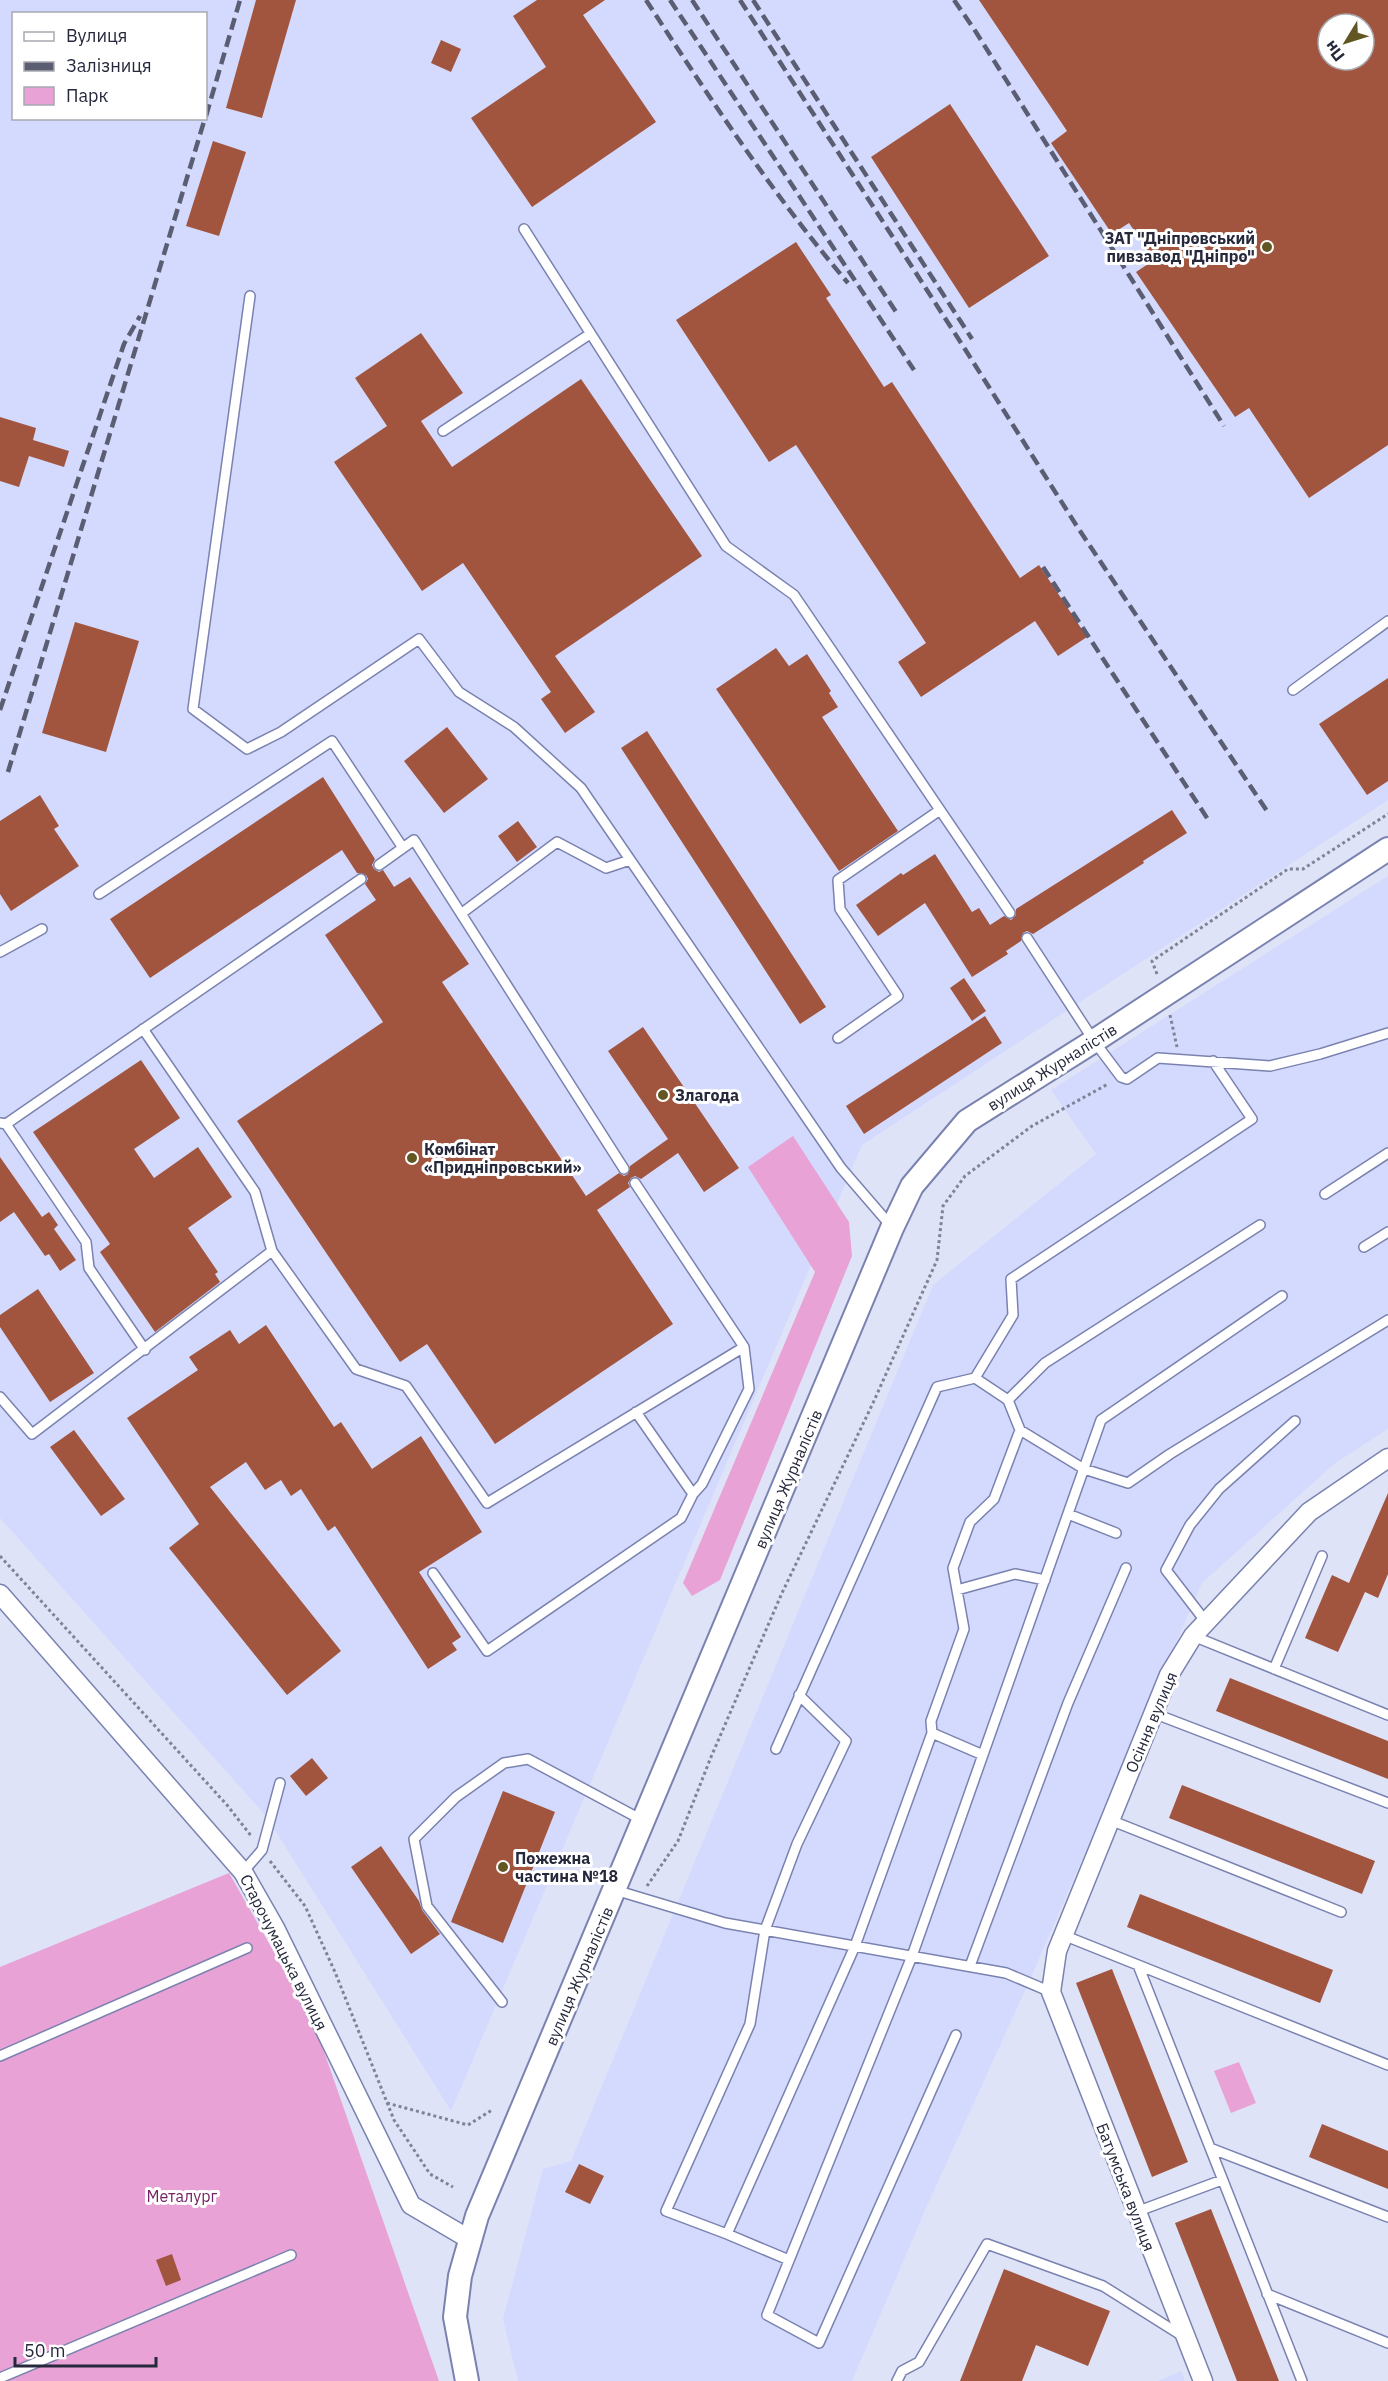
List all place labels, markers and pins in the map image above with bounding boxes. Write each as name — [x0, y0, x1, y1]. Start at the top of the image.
place label: ЗАТ "Дніпровський пивзавод "Дніпро" — [1105, 228, 1255, 266]
marker: ЗАТ "Дніпровський пивзавод "Дніпро" — [1260, 240, 1274, 254]
place label: Злагода — [675, 1085, 739, 1105]
marker: Злагода — [656, 1088, 670, 1102]
place label: Комбінат «Придніпровський» — [424, 1139, 581, 1177]
marker: Комбінат «Придніпровський» — [405, 1151, 419, 1165]
place label: Пожежна частина №18 — [515, 1848, 618, 1886]
marker: Пожежна частина №18 — [496, 1860, 510, 1874]

